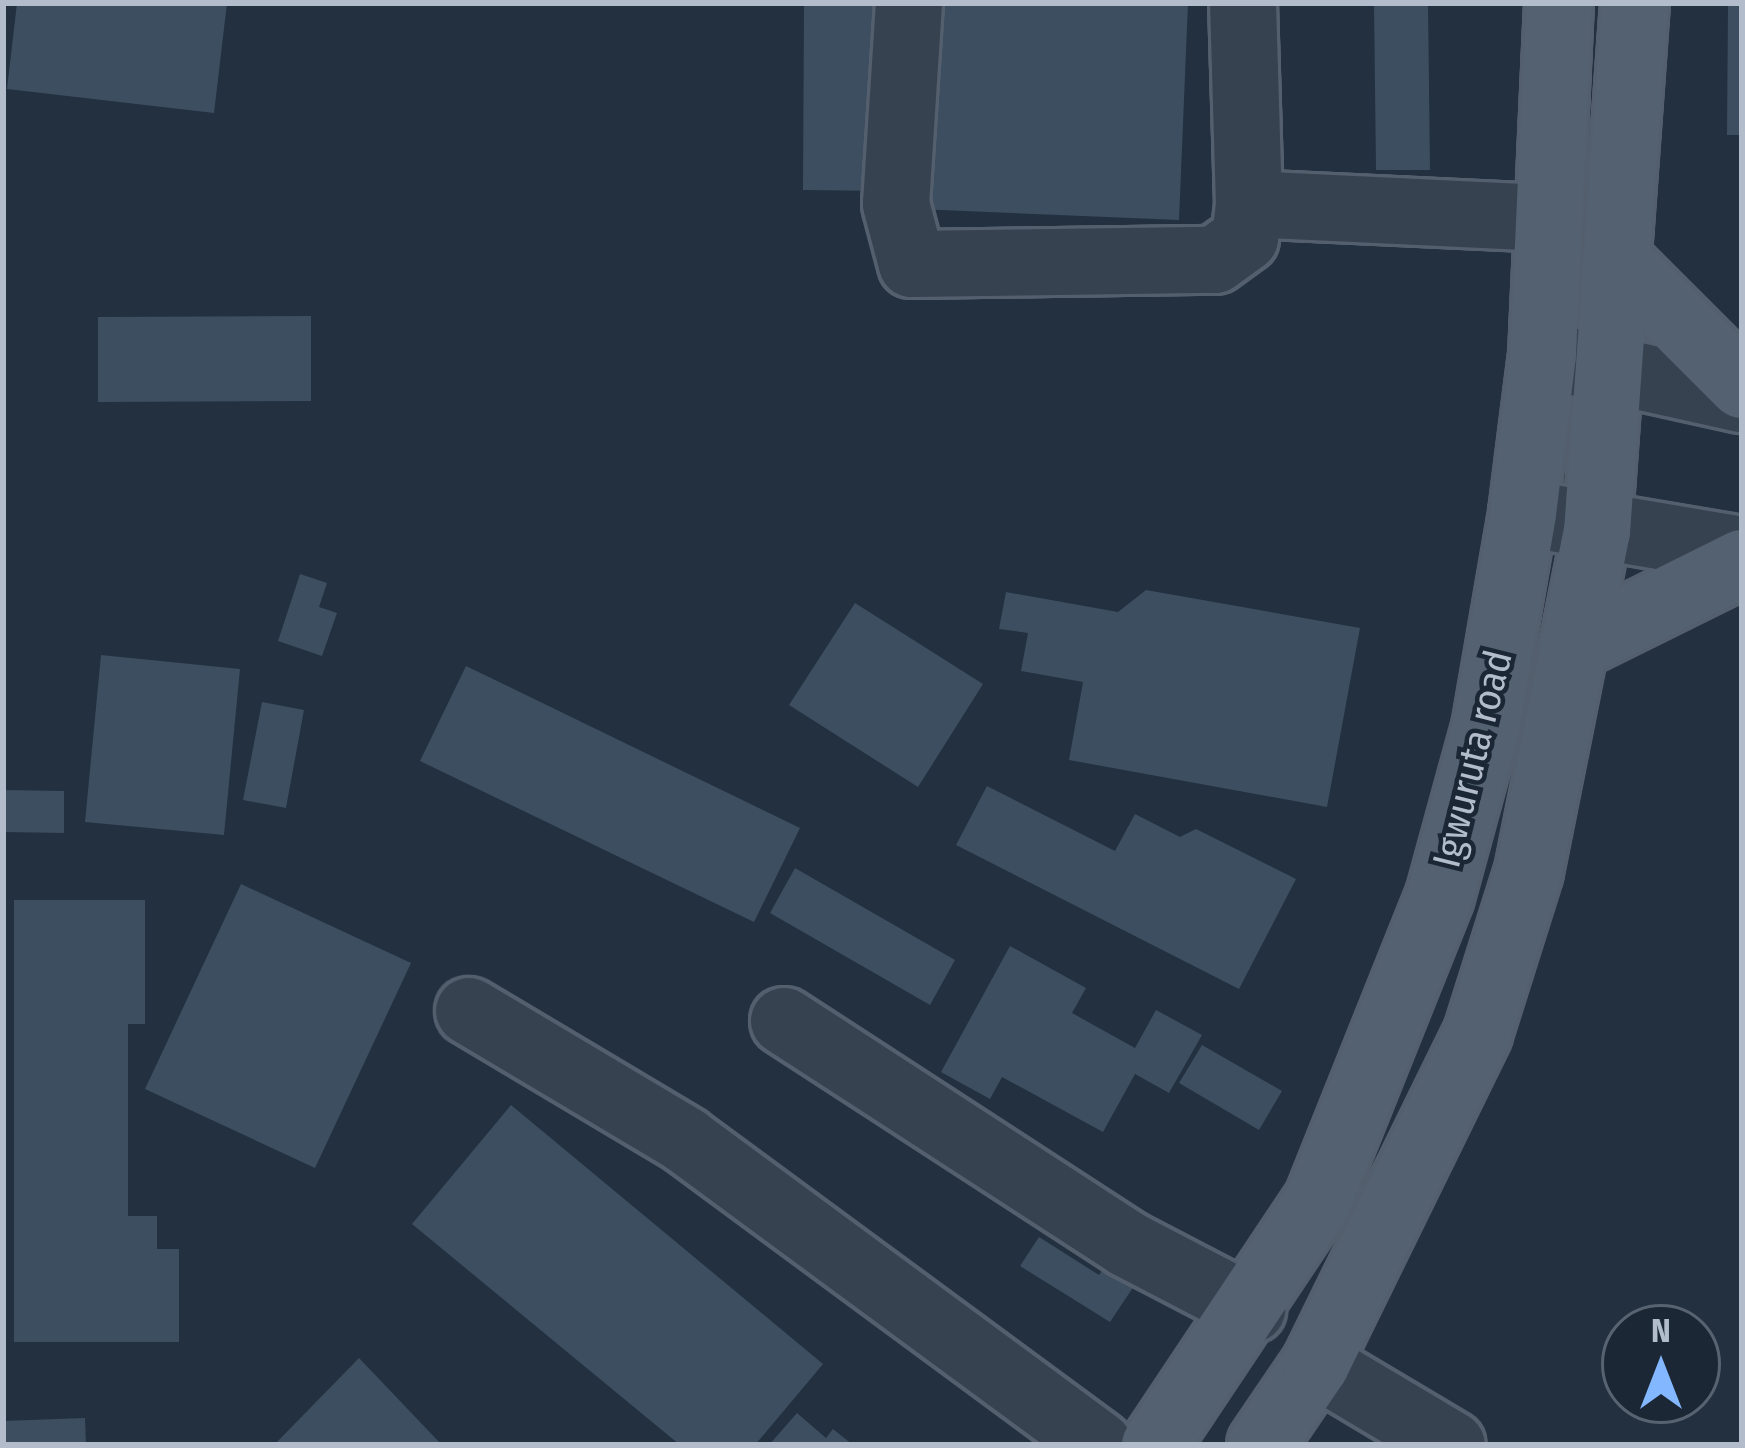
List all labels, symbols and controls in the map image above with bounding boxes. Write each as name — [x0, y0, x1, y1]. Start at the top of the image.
street label: Igwuruta road — [1423, 646, 1523, 872]
north arrow — [1601, 1304, 1721, 1424]
text: N — [1651, 1311, 1671, 1351]

